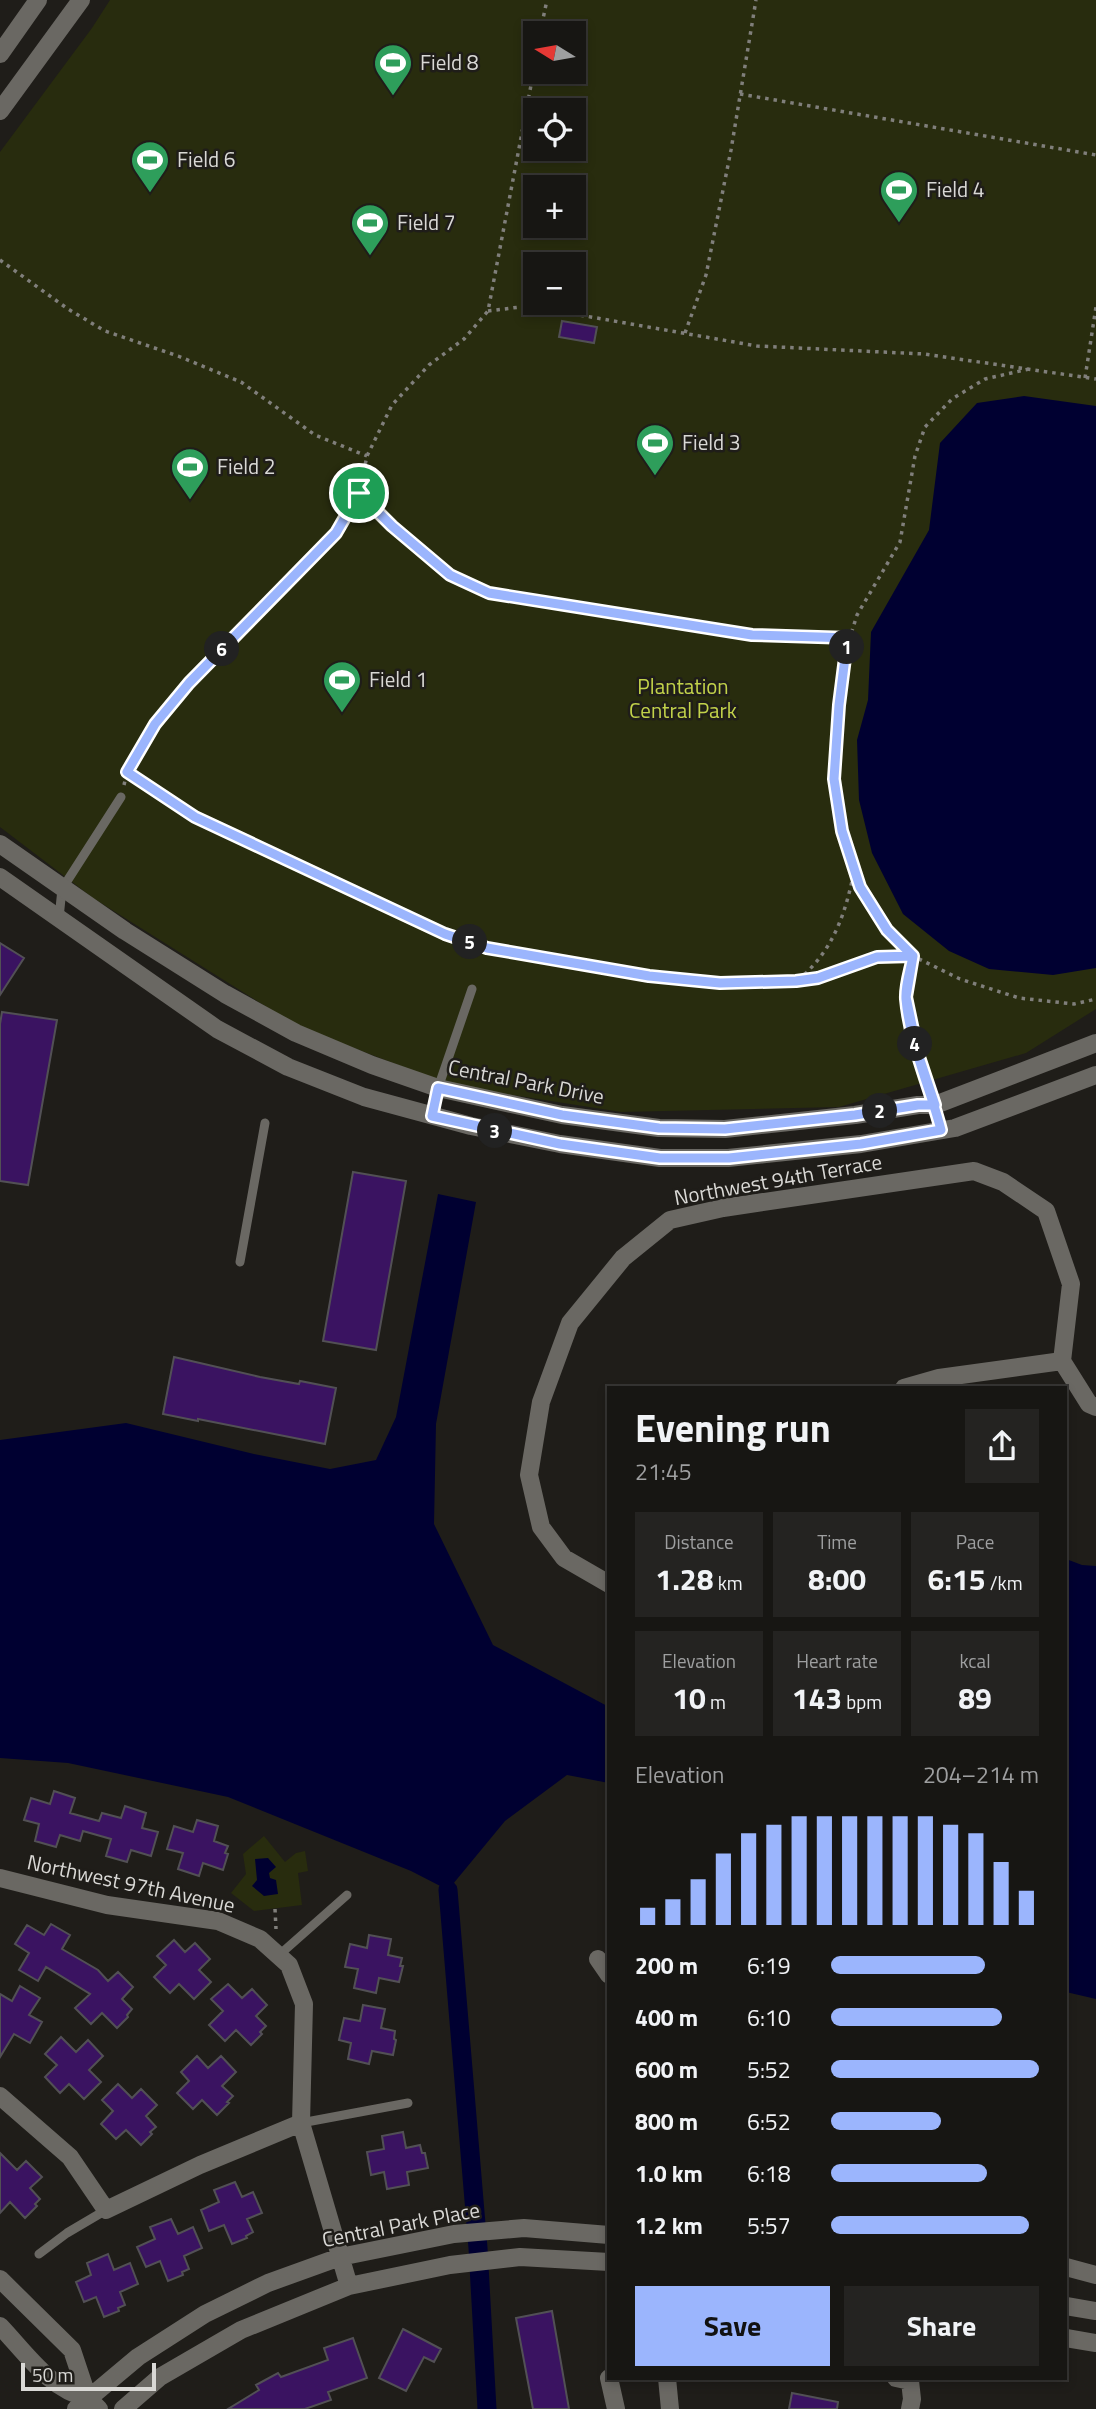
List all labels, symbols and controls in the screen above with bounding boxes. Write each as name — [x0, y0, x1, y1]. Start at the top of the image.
north arrow — [523, 21, 586, 84]
map controls — [523, 21, 586, 315]
sports icon: Field 8 — [372, 42, 414, 97]
place label: Field 8 — [420, 46, 479, 78]
button: locate — [523, 98, 586, 161]
sports icon: Field 6 — [129, 139, 171, 194]
place label: Field 6 — [177, 143, 236, 175]
sports icon: Field 4 — [878, 169, 920, 224]
place label: Field 4 — [926, 173, 985, 205]
button: + — [523, 175, 586, 238]
sports icon: Field 7 — [349, 202, 391, 257]
place label: Field 7 — [397, 206, 456, 238]
button: − — [523, 252, 586, 315]
sports icon: Field 3 — [634, 422, 676, 477]
place label: Field 3 — [682, 426, 741, 458]
sports icon: Field 2 — [169, 446, 211, 501]
place label: Field 2 — [217, 450, 276, 482]
pin — [329, 463, 389, 523]
icon: arrive — [340, 474, 378, 512]
pin: 1 — [830, 630, 864, 664]
pin: 6 — [204, 632, 240, 666]
text: 1 — [841, 632, 852, 661]
text: 6 — [216, 634, 227, 663]
sports icon: Field 1 — [321, 659, 363, 714]
place label: Field 1 — [369, 663, 428, 695]
park label: Plantation Central Park — [629, 670, 737, 726]
pin: 5 — [452, 925, 488, 960]
text: 5 — [464, 927, 475, 956]
pin: 4 — [898, 1026, 932, 1062]
text: 4 — [909, 1029, 920, 1058]
street label: Central Park Drive — [445, 1050, 607, 1112]
pin: 2 — [862, 1094, 898, 1128]
text: 2 — [874, 1096, 885, 1125]
pin: 3 — [477, 1114, 512, 1148]
text: 3 — [489, 1116, 500, 1145]
street label: Northwest 94th Terrace — [671, 1145, 884, 1213]
text: Evening run — [635, 1399, 831, 1457]
button: share — [965, 1409, 1039, 1483]
text: 21:45 — [635, 1454, 692, 1489]
text: Distance — [664, 1527, 734, 1556]
text: Time — [817, 1527, 857, 1556]
text: Pace — [956, 1527, 994, 1556]
text: 1.28 — [655, 1556, 713, 1602]
text: 8:00 — [808, 1556, 866, 1602]
text: 6:15 — [927, 1556, 986, 1602]
text: km — [713, 1568, 743, 1597]
text: /km — [986, 1568, 1023, 1597]
text: Elevation — [662, 1646, 736, 1675]
text: Heart rate — [796, 1646, 878, 1675]
text: kcal — [959, 1646, 991, 1675]
text: 10 — [672, 1675, 706, 1721]
text: 143 — [792, 1675, 842, 1721]
text: 89 — [958, 1675, 992, 1721]
text: m — [706, 1687, 726, 1716]
text: bpm — [842, 1687, 882, 1716]
text: Elevation — [635, 1757, 724, 1792]
text: 204–214 m — [923, 1757, 1039, 1792]
street label: Northwest 97th Avenue — [24, 1845, 238, 1921]
text: 200 m — [635, 1948, 698, 1983]
text: 6:19 — [747, 1948, 791, 1983]
text: 400 m — [635, 2000, 698, 2035]
text: 6:10 — [747, 2000, 791, 2035]
text: 600 m — [635, 2052, 698, 2087]
text: 5:52 — [747, 2052, 791, 2087]
text: 800 m — [635, 2104, 698, 2139]
text: 6:52 — [747, 2104, 791, 2139]
text: 1.0 km — [635, 2156, 703, 2191]
text: 6:18 — [747, 2156, 791, 2191]
street label: Central Park Place — [319, 2193, 482, 2255]
text: 1.2 km — [635, 2208, 703, 2243]
text: 5:57 — [747, 2208, 791, 2243]
button: Save — [635, 2286, 830, 2366]
button: Share — [844, 2286, 1039, 2366]
scale bar — [21, 2360, 156, 2392]
text: 50 m — [32, 2360, 73, 2389]

